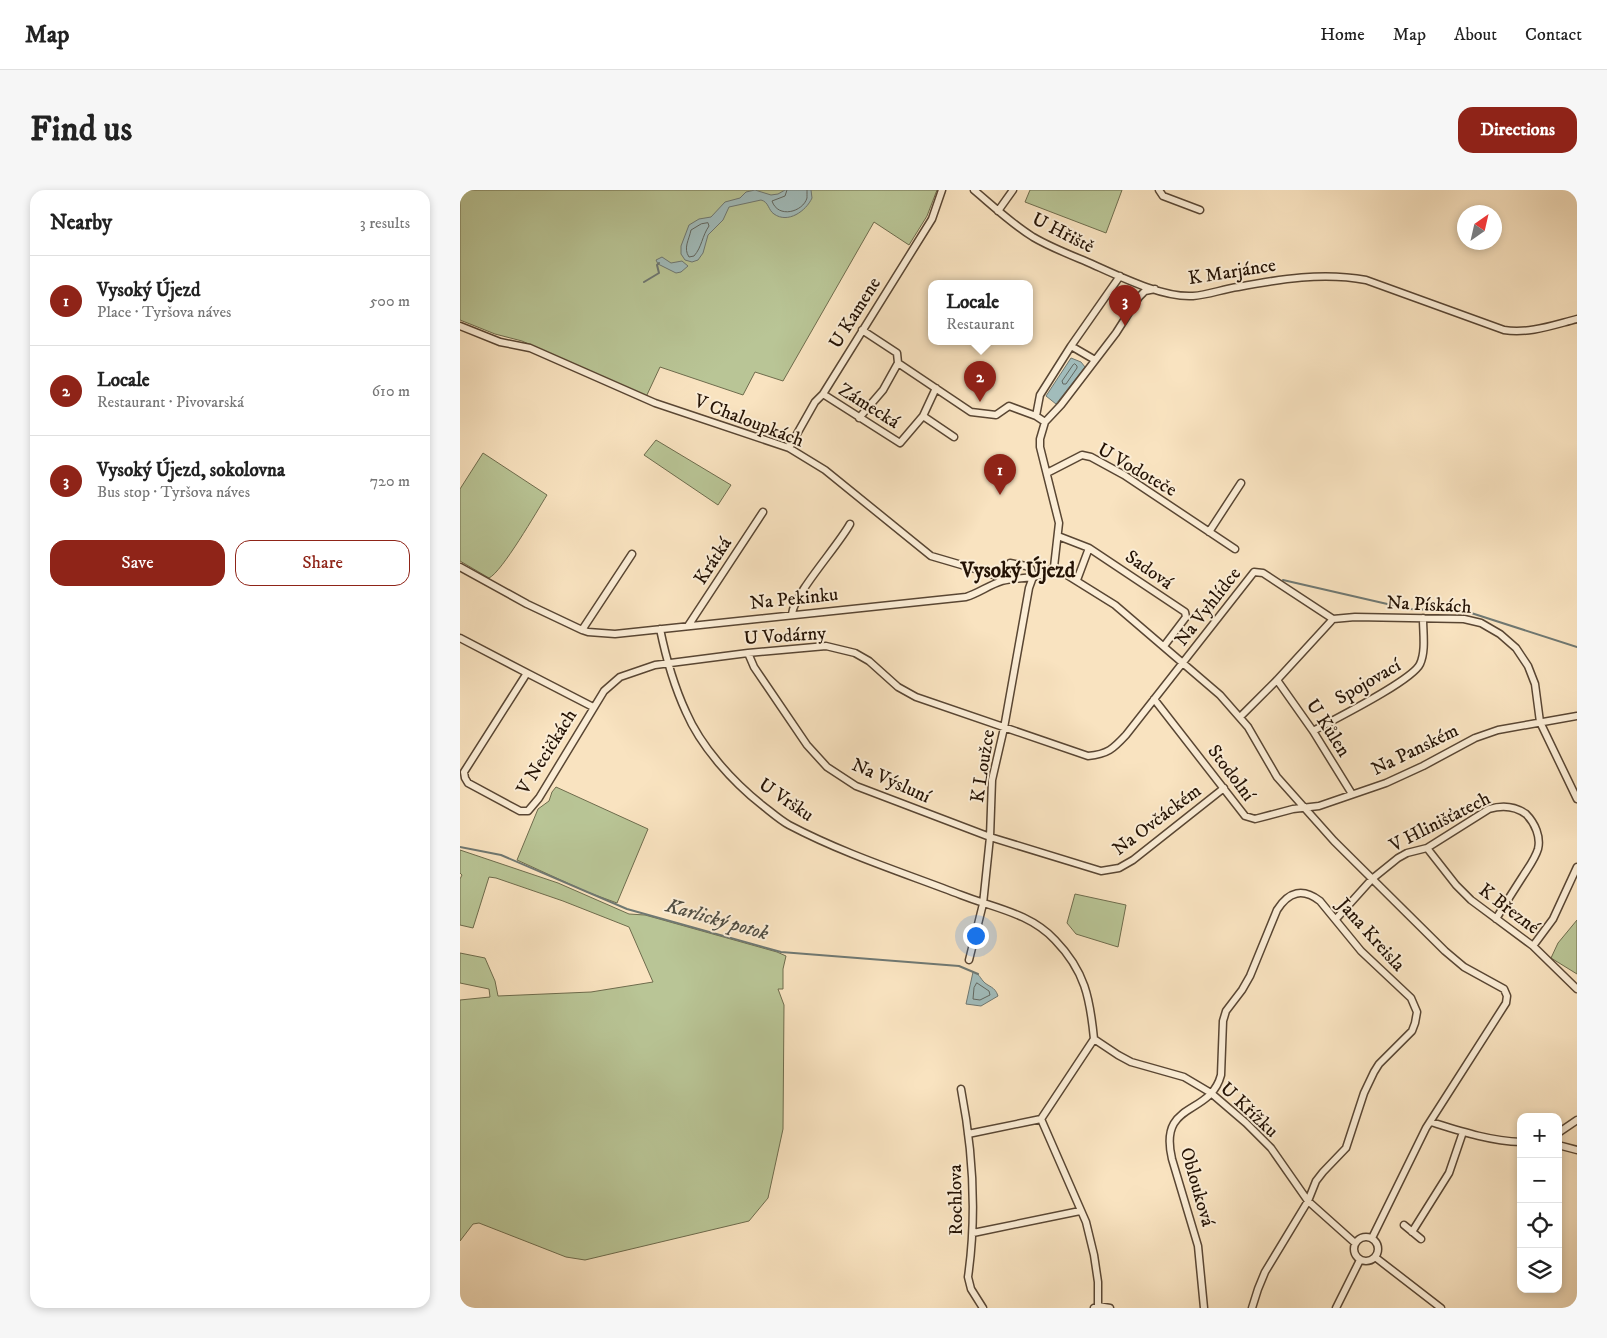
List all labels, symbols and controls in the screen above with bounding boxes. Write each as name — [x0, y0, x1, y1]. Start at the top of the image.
text: Map — [25, 20, 69, 50]
text: Home — [1320, 24, 1365, 46]
text: Map — [1393, 24, 1426, 46]
text: About — [1454, 24, 1497, 46]
text: Contact — [1525, 24, 1582, 46]
button: Directions — [1458, 107, 1577, 153]
text: Find us — [30, 108, 132, 152]
north arrow — [1457, 205, 1502, 250]
street label: U Hřiště — [1028, 208, 1098, 259]
text: Nearby — [50, 210, 112, 236]
text: 3 results — [360, 213, 410, 233]
street label: K Marjánce — [1186, 254, 1278, 290]
street label: U Kamene — [824, 273, 886, 353]
text: Vysoký Újezd — [97, 279, 200, 302]
popup — [928, 280, 1033, 345]
pin: 3 — [1109, 285, 1141, 326]
text: 1 — [63, 291, 69, 311]
text: 500 m — [369, 291, 410, 311]
text: Locale — [946, 291, 999, 314]
text: Place · Tyršova náves — [97, 302, 231, 322]
text: Restaurant — [946, 314, 1015, 334]
pin: 2 — [964, 361, 996, 402]
text: Locale — [97, 369, 150, 392]
street label: Zámecká — [834, 378, 904, 434]
text: 2 — [62, 381, 70, 401]
text: 610 m — [372, 381, 410, 401]
street label: V Chaloupkách — [690, 389, 807, 453]
text: Restaurant · Pivovarská — [97, 392, 244, 412]
street label: U Vodoteče — [1093, 438, 1181, 502]
pin: 1 — [984, 454, 1016, 495]
text: Vysoký Újezd, sokolovna — [97, 459, 285, 482]
text: 3 — [63, 471, 69, 491]
text: 720 m — [370, 471, 410, 491]
text: Bus stop · Tyršova náves — [97, 482, 250, 502]
street label: Krátká — [689, 533, 737, 589]
button: Save — [50, 540, 225, 586]
button: Share — [235, 540, 410, 586]
street label: Sadová — [1121, 545, 1177, 595]
district label: Vysoký Újezd — [960, 556, 1076, 585]
street label: Na Vyhlídce — [1170, 563, 1246, 651]
street label: Na Pekinku — [749, 583, 839, 615]
street label: Na Pískách — [1386, 591, 1472, 619]
street label: U Vodárny — [743, 622, 828, 650]
street label: Spojovací — [1331, 653, 1406, 710]
street label: U Kůlen — [1301, 695, 1355, 761]
street label: V Necičkách — [511, 705, 582, 800]
street label: Na Panském — [1368, 719, 1462, 781]
street label: K Loužce — [966, 728, 1000, 804]
street label: Stodolní — [1202, 740, 1260, 807]
street label: Na Výsluní — [848, 753, 935, 809]
street label: U Vršku — [754, 773, 818, 827]
street label: Na Ovčáckém — [1108, 779, 1206, 861]
street label: V Hlinišťatech — [1385, 787, 1494, 858]
street label: K Březné — [1474, 879, 1544, 939]
street label: Jana Kreisla — [1331, 892, 1410, 976]
water label: Karlický potok — [662, 893, 772, 947]
your location — [963, 923, 989, 949]
street label: U Křížku — [1215, 1077, 1283, 1143]
map controls — [1517, 1113, 1562, 1293]
button: + — [1517, 1113, 1562, 1158]
street label: Oblouková — [1175, 1145, 1219, 1229]
button: − — [1517, 1158, 1562, 1203]
street label: Rochlova — [944, 1164, 968, 1236]
button: locate — [1517, 1203, 1562, 1248]
button: layers — [1517, 1248, 1562, 1293]

